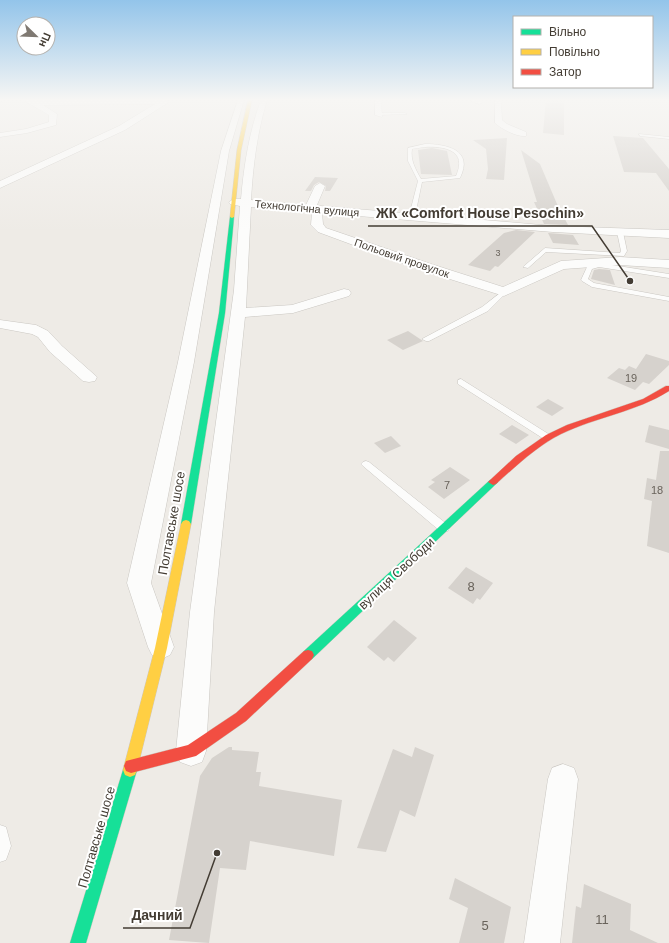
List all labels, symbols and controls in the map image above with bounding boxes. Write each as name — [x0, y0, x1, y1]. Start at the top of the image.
north arrow — [16, 16, 56, 56]
legend — [513, 16, 653, 88]
text: Вільно — [549, 25, 587, 39]
text: Пн — [37, 31, 54, 49]
text: Повільно — [549, 45, 600, 59]
text: Затор — [549, 65, 582, 79]
street label: Технологічна вулиця — [254, 197, 360, 219]
callout: ЖК «Comfort House Pesochin» — [368, 200, 592, 226]
text: ЖК «Comfort House Pesochin» — [375, 205, 584, 221]
street label: Польовий провулок — [353, 236, 451, 280]
house number: 3 — [495, 248, 501, 258]
house number: 19 — [625, 372, 637, 384]
street label: Полтавське шосе — [155, 470, 188, 576]
house number: 7 — [444, 479, 450, 491]
house number: 18 — [651, 484, 663, 496]
street label: вулиця Свободи — [355, 534, 437, 612]
house number: 8 — [467, 579, 475, 594]
street label: Полтавське шосе — [75, 785, 118, 890]
callout: Дачний — [123, 902, 190, 928]
text: Дачний — [131, 907, 183, 923]
house number: 11 — [595, 912, 609, 927]
house number: 5 — [481, 918, 489, 933]

